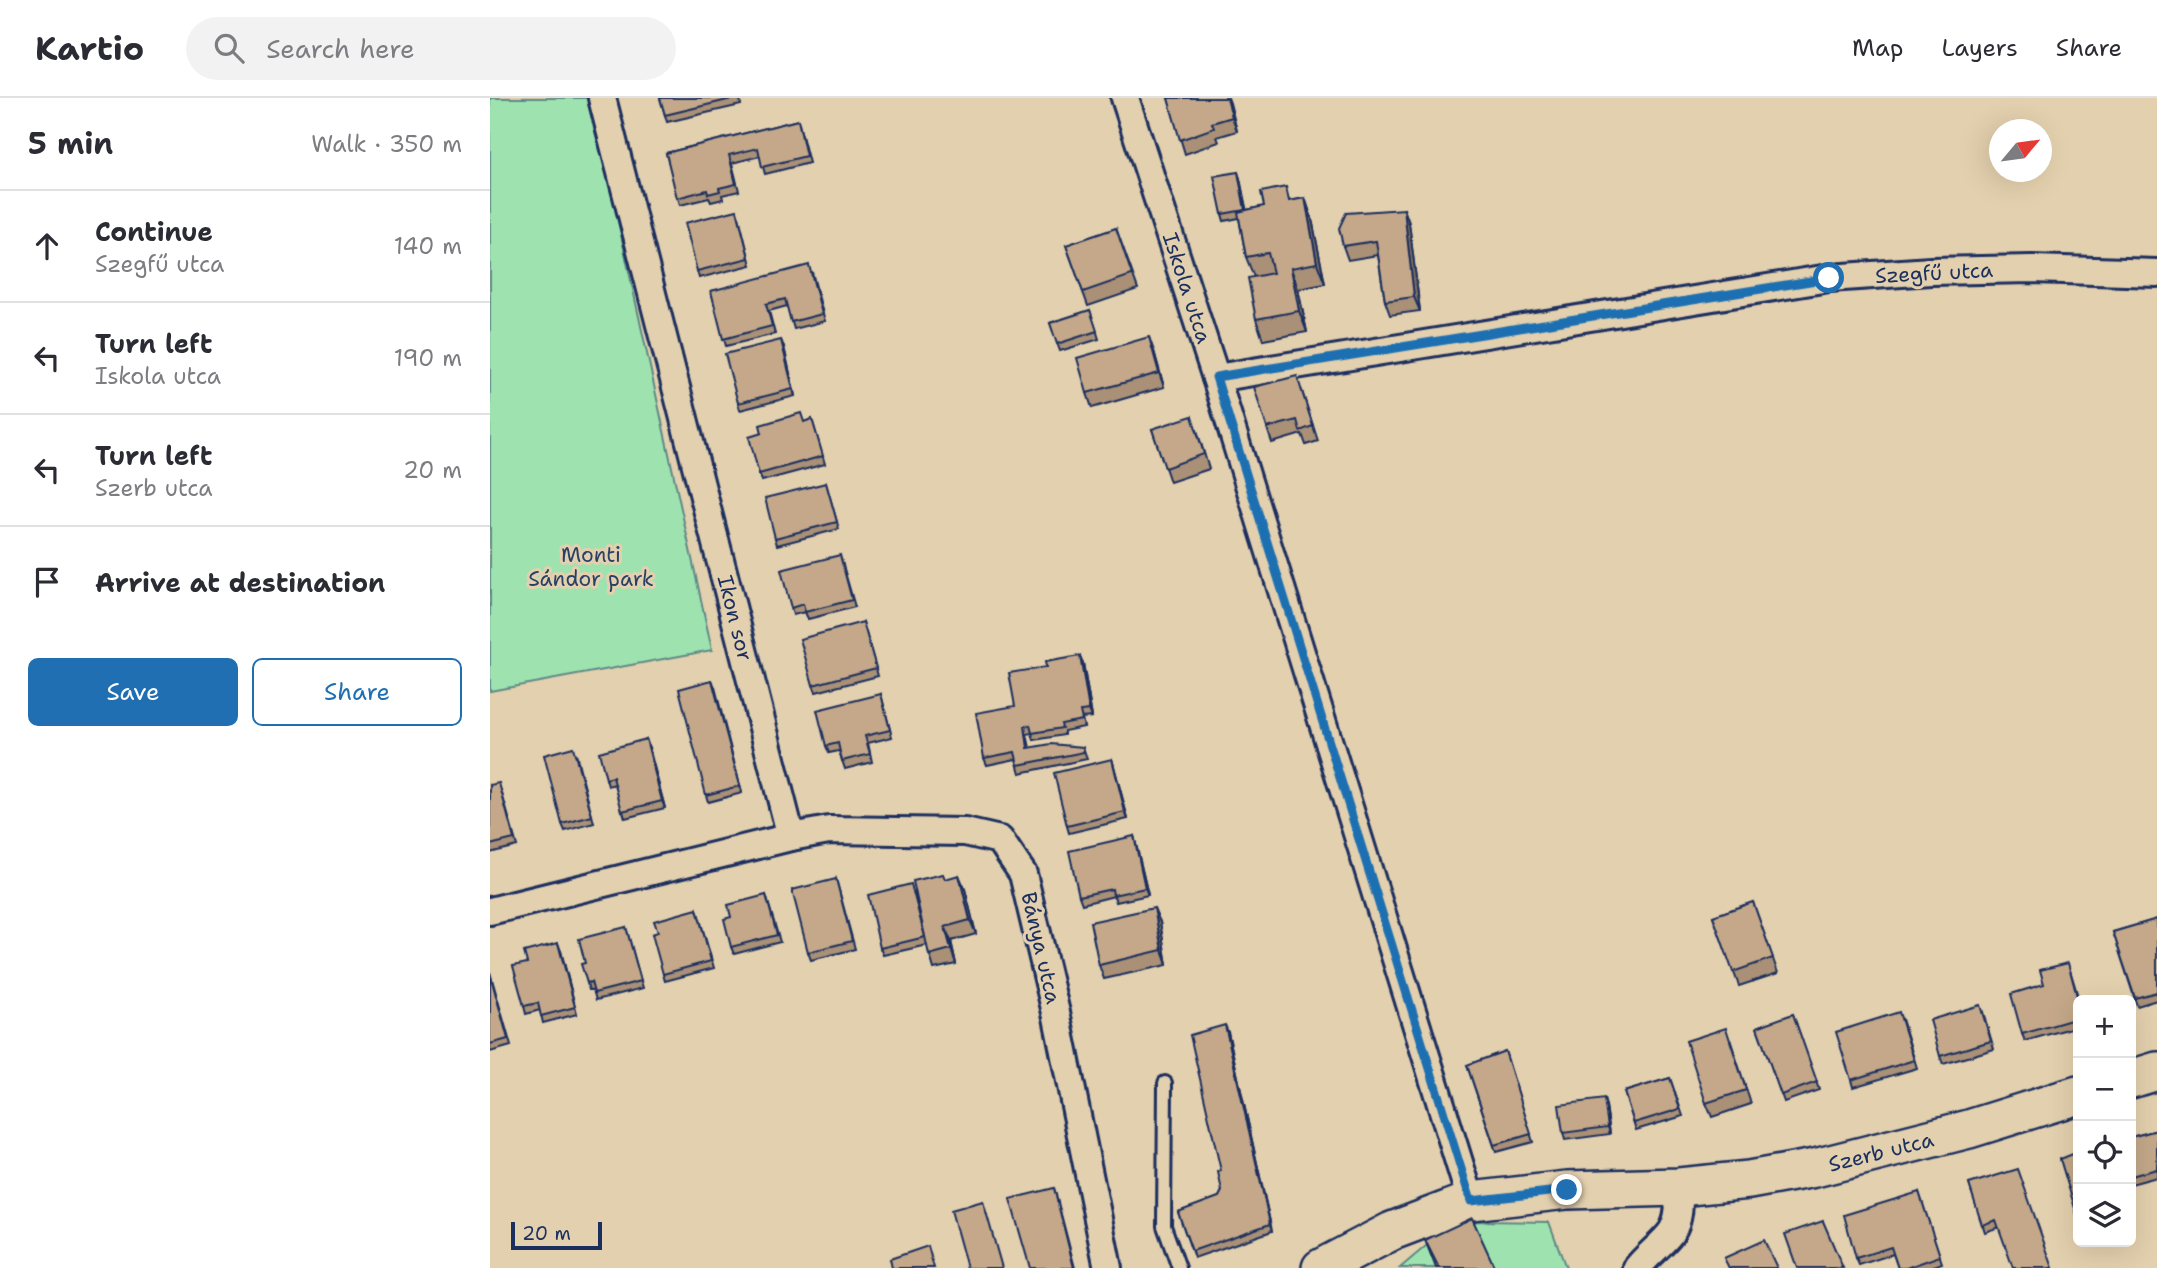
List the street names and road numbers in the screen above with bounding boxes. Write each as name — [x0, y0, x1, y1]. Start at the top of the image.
street label: Iskola utca — [1156, 229, 1218, 347]
street label: Szegfű utca — [1874, 256, 1994, 290]
street label: Ikon sor — [711, 572, 759, 664]
street label: Bánya utca — [1015, 889, 1067, 1007]
street label: Szerb utca — [1825, 1125, 1937, 1179]

